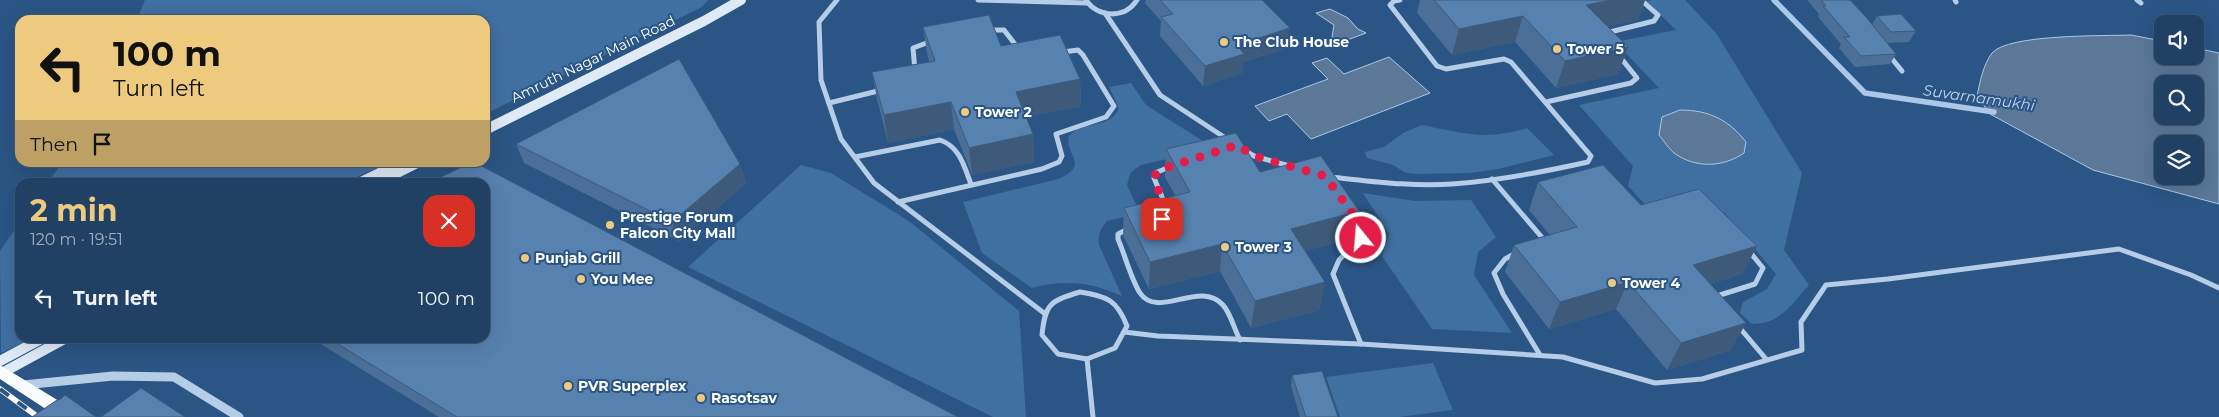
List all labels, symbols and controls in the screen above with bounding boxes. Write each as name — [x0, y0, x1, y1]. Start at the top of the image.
street label: Amruth Nagar Main Road — [508, 11, 678, 107]
map controls — [2154, 15, 2204, 185]
button: sound — [2154, 15, 2204, 65]
text: 100 m — [113, 32, 221, 75]
place label: The Club House — [1234, 33, 1349, 51]
icon: left — [30, 35, 95, 100]
marker: The Club House — [1218, 36, 1230, 48]
place label: Tower 5 — [1567, 40, 1624, 58]
marker: Tower 5 — [1551, 43, 1563, 55]
text: Turn left — [113, 75, 205, 102]
button: search — [2154, 75, 2204, 125]
water label: Suvarnamukhi — [1922, 80, 2037, 115]
place label: Tower 2 — [975, 103, 1032, 121]
marker: Tower 2 — [959, 106, 971, 118]
icon: arrive — [88, 130, 116, 158]
text: Then — [30, 133, 78, 156]
button: layers — [2154, 135, 2204, 185]
text: 2 min — [30, 192, 117, 229]
button: close — [423, 195, 475, 247]
pin — [1141, 198, 1183, 240]
icon: arrive — [1148, 205, 1176, 233]
place label: Prestige Forum Falcon City Mall — [620, 208, 735, 242]
position arrow — [1334, 211, 1386, 263]
marker: Prestige Forum Falcon City Mall — [604, 219, 616, 231]
text: 120 m · 19:51 — [30, 230, 123, 249]
place label: Tower 3 — [1235, 238, 1292, 256]
marker: Tower 3 — [1219, 241, 1231, 253]
place label: Punjab Grill — [535, 249, 621, 267]
marker: Punjab Grill — [519, 252, 531, 264]
place label: You Mee — [590, 270, 654, 288]
marker: You Mee — [575, 273, 587, 285]
place label: Tower 4 — [1622, 274, 1681, 292]
marker: Tower 4 — [1606, 277, 1618, 289]
icon: left — [30, 284, 58, 312]
text: Turn left — [73, 287, 158, 310]
text: 100 m — [418, 287, 475, 310]
place label: PVR Superplex — [578, 377, 687, 395]
marker: PVR Superplex — [562, 380, 574, 392]
place label: Rasotsav — [711, 389, 777, 407]
marker: Rasotsav — [695, 392, 707, 404]

